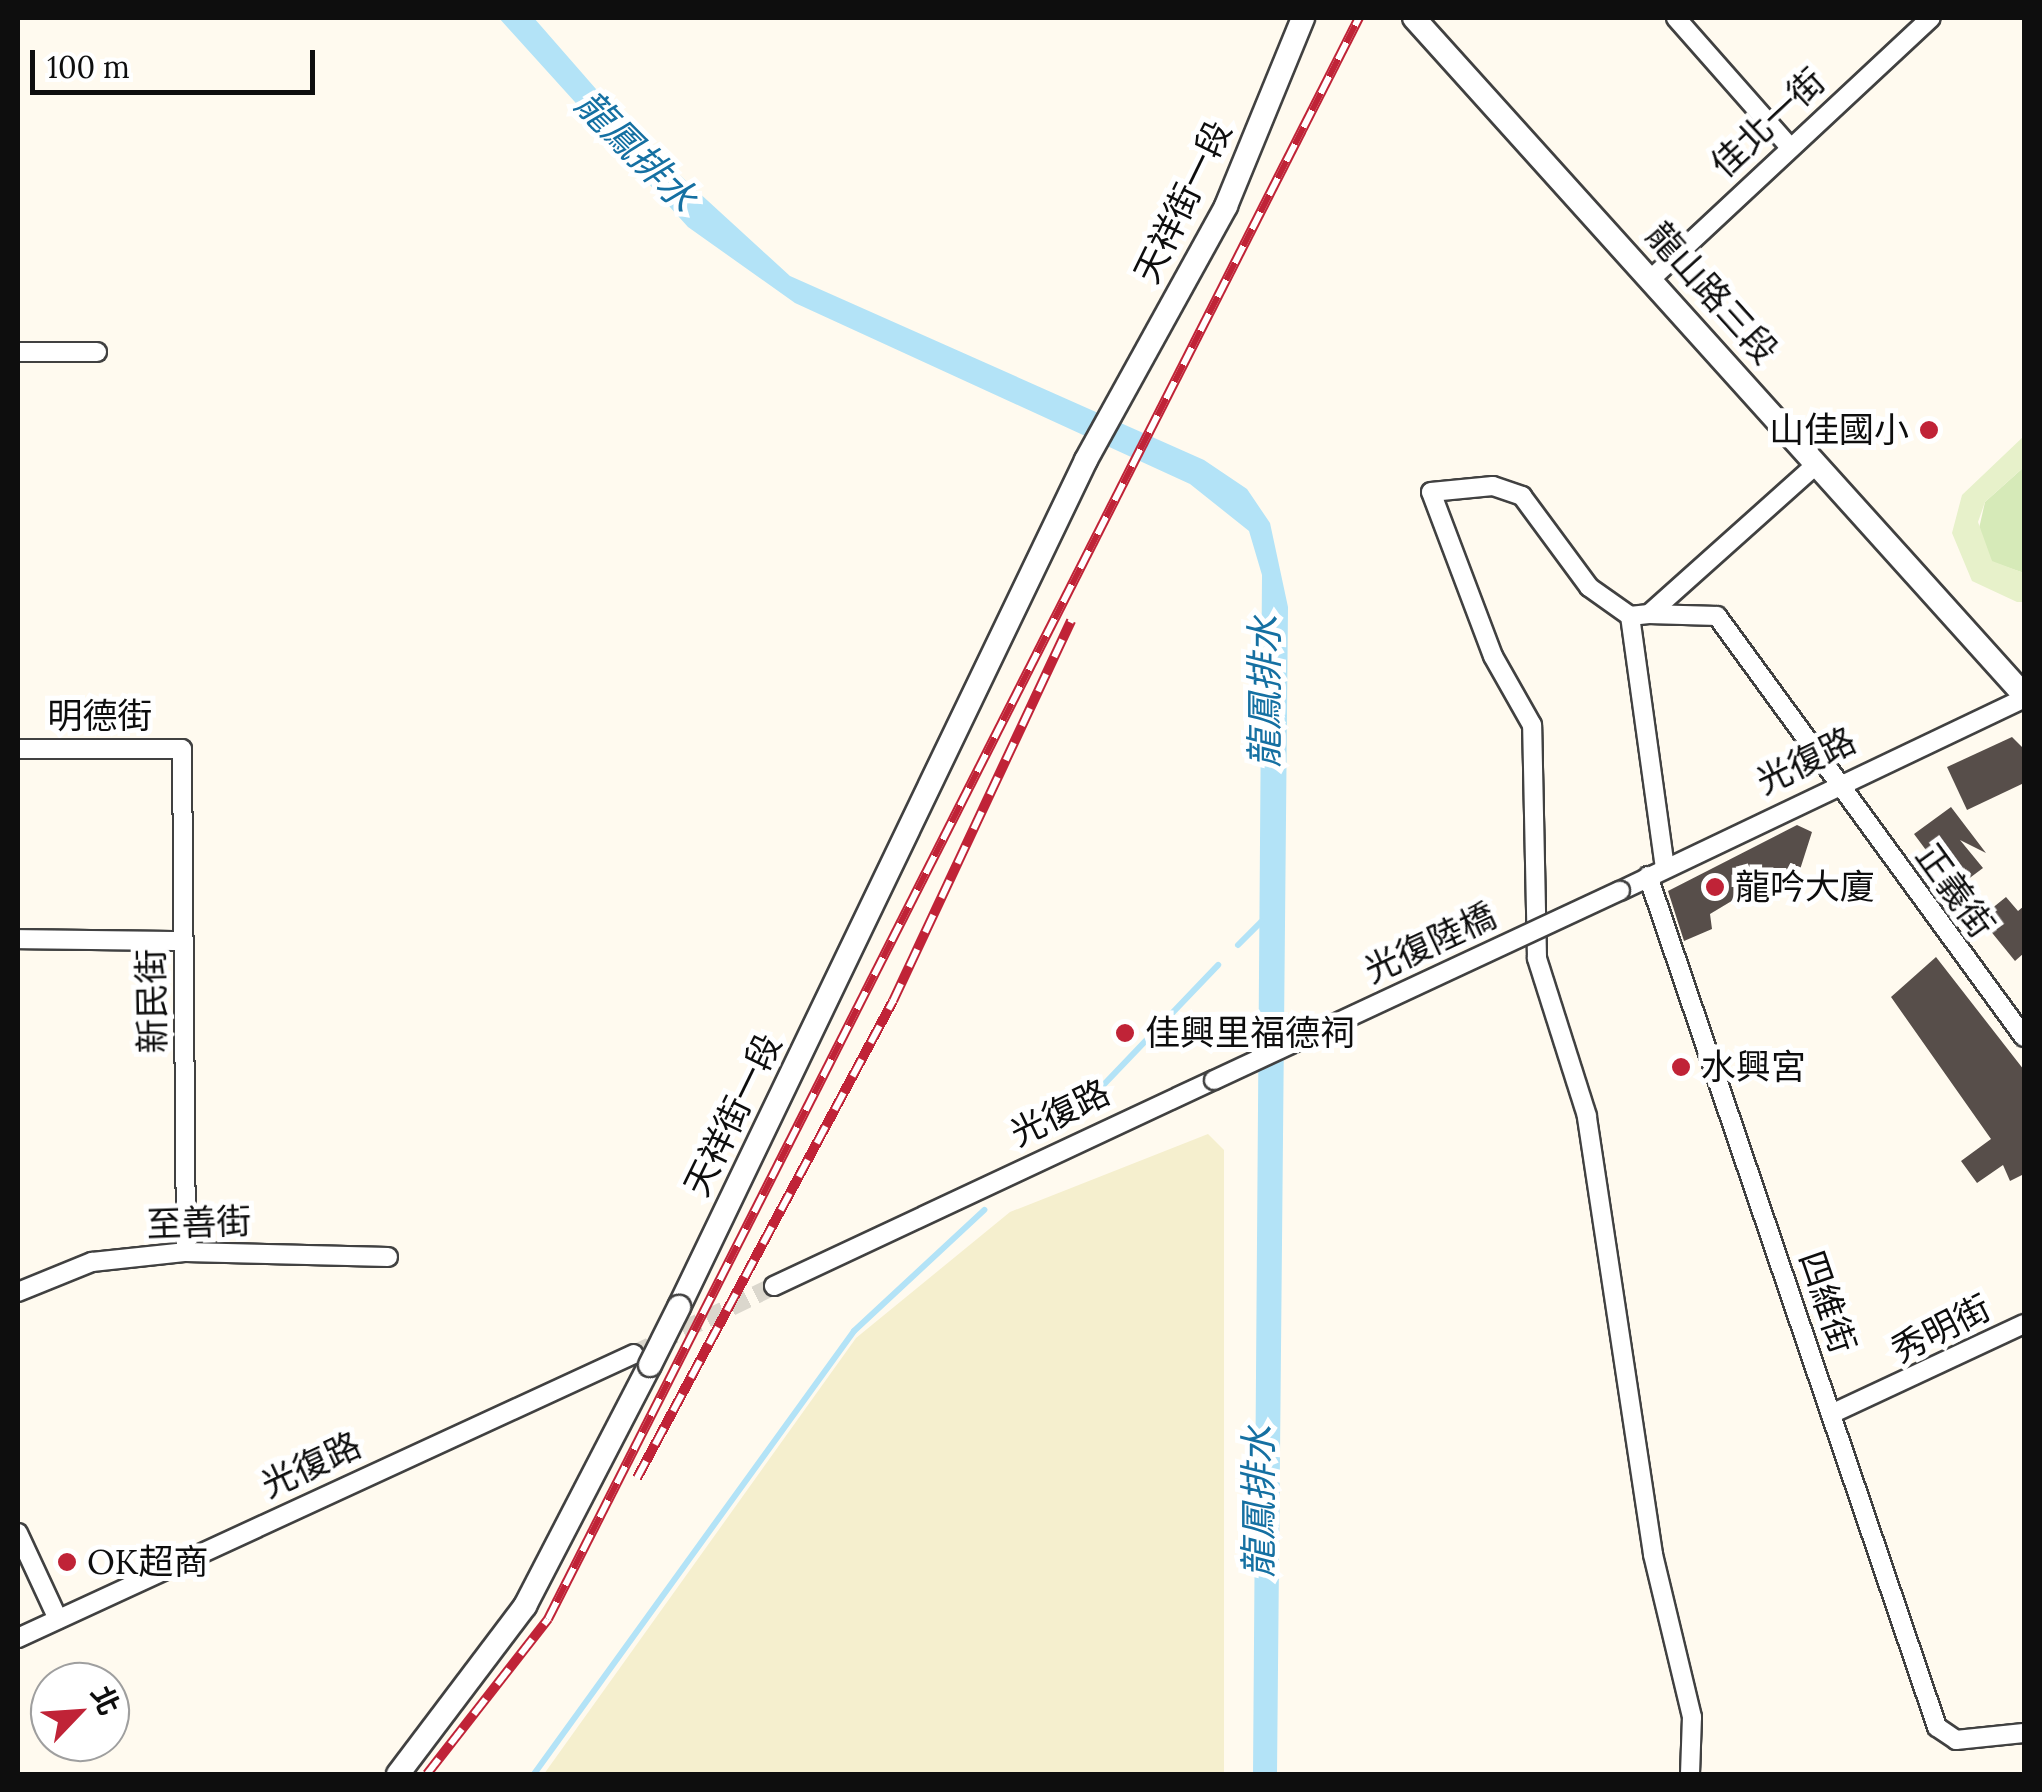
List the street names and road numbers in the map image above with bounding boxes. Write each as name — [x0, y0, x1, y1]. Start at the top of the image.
street label: 佳北一街 — [1702, 60, 1834, 186]
street label: 天祥街一段 — [1126, 114, 1240, 290]
street label: 龍山路三段 — [1638, 214, 1786, 372]
street label: 明德街 — [48, 695, 152, 737]
street label: 光復路 — [1750, 719, 1862, 803]
street label: 正義街 — [1907, 836, 2003, 946]
street label: 光復陸橋 — [1358, 894, 1502, 992]
street label: 新民街 — [130, 948, 174, 1054]
street label: 天祥街一段 — [676, 1027, 790, 1203]
street label: 光復路 — [1004, 1071, 1116, 1155]
street label: 至善街 — [146, 1200, 252, 1246]
street label: 四維街 — [1790, 1246, 1864, 1358]
street label: 秀明街 — [1885, 1286, 1997, 1372]
street label: 光復路 — [255, 1424, 367, 1506]

